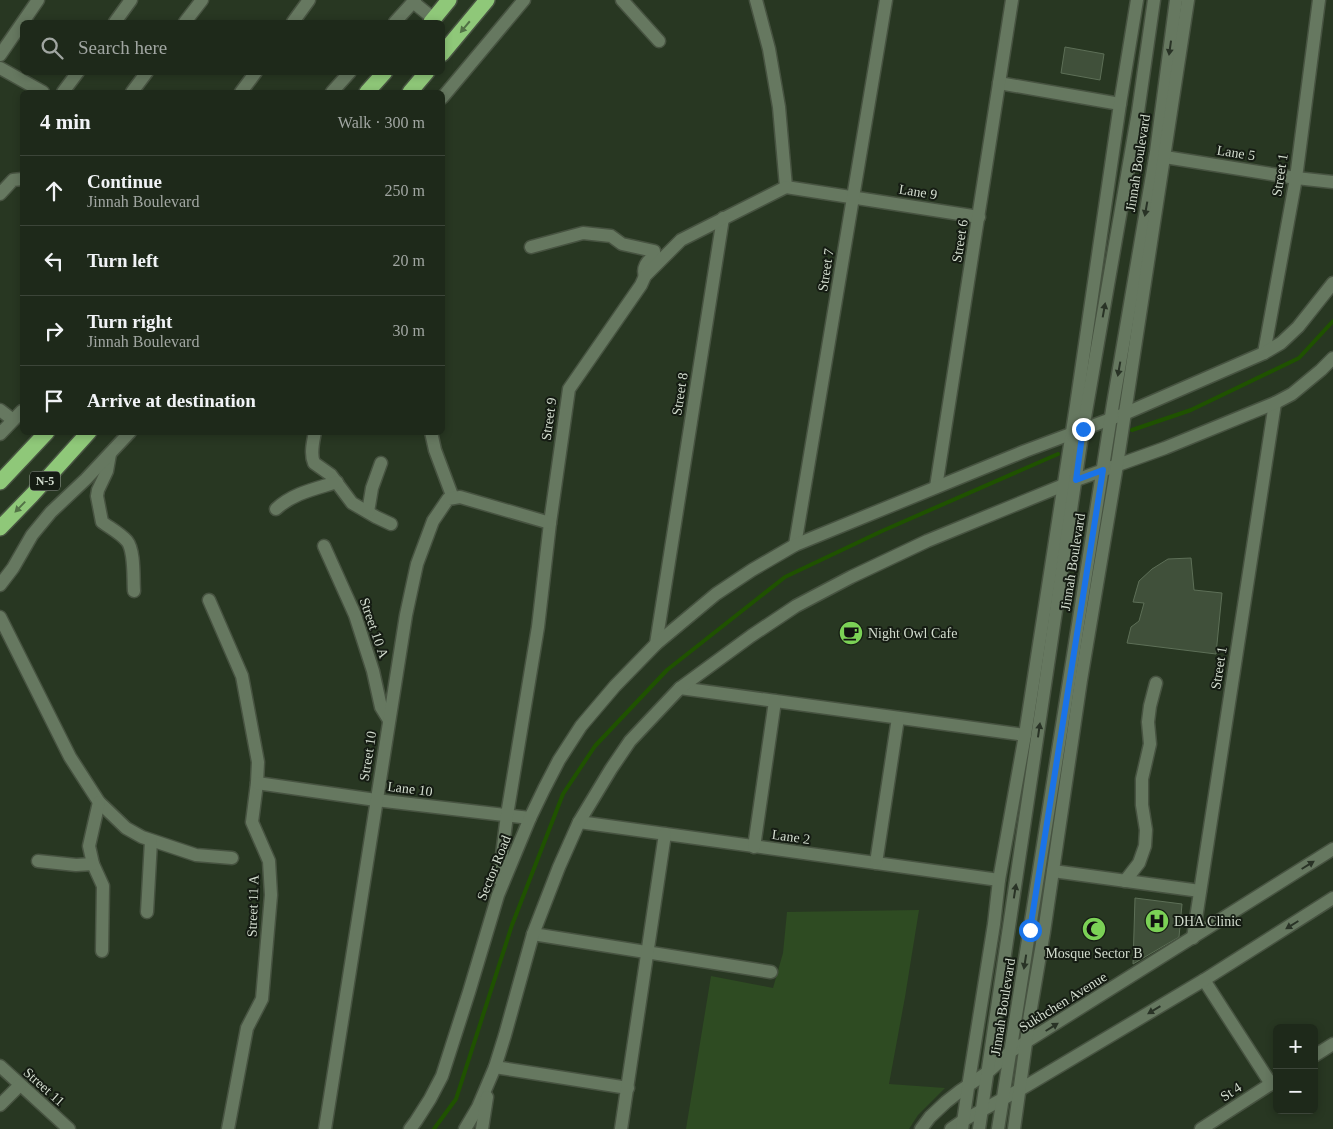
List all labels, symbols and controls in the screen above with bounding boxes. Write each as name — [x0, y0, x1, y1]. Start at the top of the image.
search box — [20, 20, 445, 75]
one-way arrow — [460, 21, 471, 33]
icon: search — [38, 34, 66, 62]
text: Search here — [78, 37, 167, 58]
one-way arrow — [1166, 41, 1174, 57]
text: 4 min — [40, 110, 91, 134]
street label: Jinnah Boulevard — [1123, 113, 1153, 213]
text: Walk · 300 m — [338, 114, 425, 131]
street label: Lane 5 — [1216, 143, 1256, 163]
street label: Street 1 — [1269, 153, 1291, 197]
text: Continue — [87, 171, 162, 192]
icon: ahead — [40, 177, 68, 205]
text: 250 m — [385, 182, 425, 199]
street label: Lane 9 — [898, 182, 938, 202]
text: Jinnah Boulevard — [87, 193, 199, 210]
one-way arrow — [1142, 201, 1150, 217]
street label: Street 6 — [949, 219, 971, 263]
icon: left — [40, 247, 68, 275]
street label: Street 7 — [815, 248, 837, 292]
text: Turn left — [87, 250, 159, 271]
text: 20 m — [393, 252, 425, 269]
one-way arrow — [1101, 301, 1109, 317]
text: Turn right — [87, 311, 172, 332]
icon: right — [40, 317, 68, 345]
text: 30 m — [393, 322, 425, 339]
text: Jinnah Boulevard — [87, 333, 199, 350]
one-way arrow — [1115, 362, 1123, 378]
street label: Street 8 — [669, 372, 691, 416]
icon: arrive — [40, 387, 68, 415]
text: Arrive at destination — [87, 390, 256, 411]
street label: Street 9 — [539, 397, 559, 441]
route end — [1072, 418, 1095, 441]
road number: N-5 — [30, 472, 60, 491]
one-way arrow — [15, 500, 27, 512]
street label: Jinnah Boulevard — [1058, 512, 1088, 612]
street label: Street 10 A — [357, 596, 392, 661]
cafe icon: Night Owl Cafe — [838, 620, 864, 646]
place label: Night Owl Cafe — [868, 626, 957, 641]
street label: Street 1 — [1208, 646, 1230, 690]
one-way arrow — [1035, 721, 1043, 737]
street label: Street 10 — [357, 730, 379, 782]
street label: Lane 10 — [387, 779, 433, 799]
street label: Lane 2 — [771, 827, 811, 847]
street label: Sector Road — [474, 833, 514, 903]
one-way arrow — [1301, 860, 1314, 870]
street label: Street 11 A — [244, 874, 262, 937]
one-way arrow — [1011, 882, 1019, 898]
hospital icon: DHA Clinic — [1144, 908, 1170, 934]
place label: DHA Clinic — [1174, 914, 1241, 929]
mosque icon: Mosque Sector B — [1081, 916, 1107, 942]
route start — [1019, 919, 1042, 942]
one-way arrow — [1285, 920, 1298, 929]
place label: Mosque Sector B — [1045, 946, 1143, 961]
one-way arrow — [1020, 954, 1028, 970]
street label: Jinnah Boulevard — [988, 957, 1018, 1057]
street label: Sukhchen Avenue — [1016, 969, 1110, 1035]
one-way arrow — [1147, 1006, 1160, 1015]
one-way arrow — [1045, 1022, 1058, 1031]
map controls — [1273, 1024, 1318, 1114]
button: + — [1273, 1024, 1318, 1069]
street label: Street 11 — [21, 1065, 67, 1109]
button: − — [1273, 1069, 1318, 1114]
street label: St 4 — [1218, 1080, 1244, 1104]

